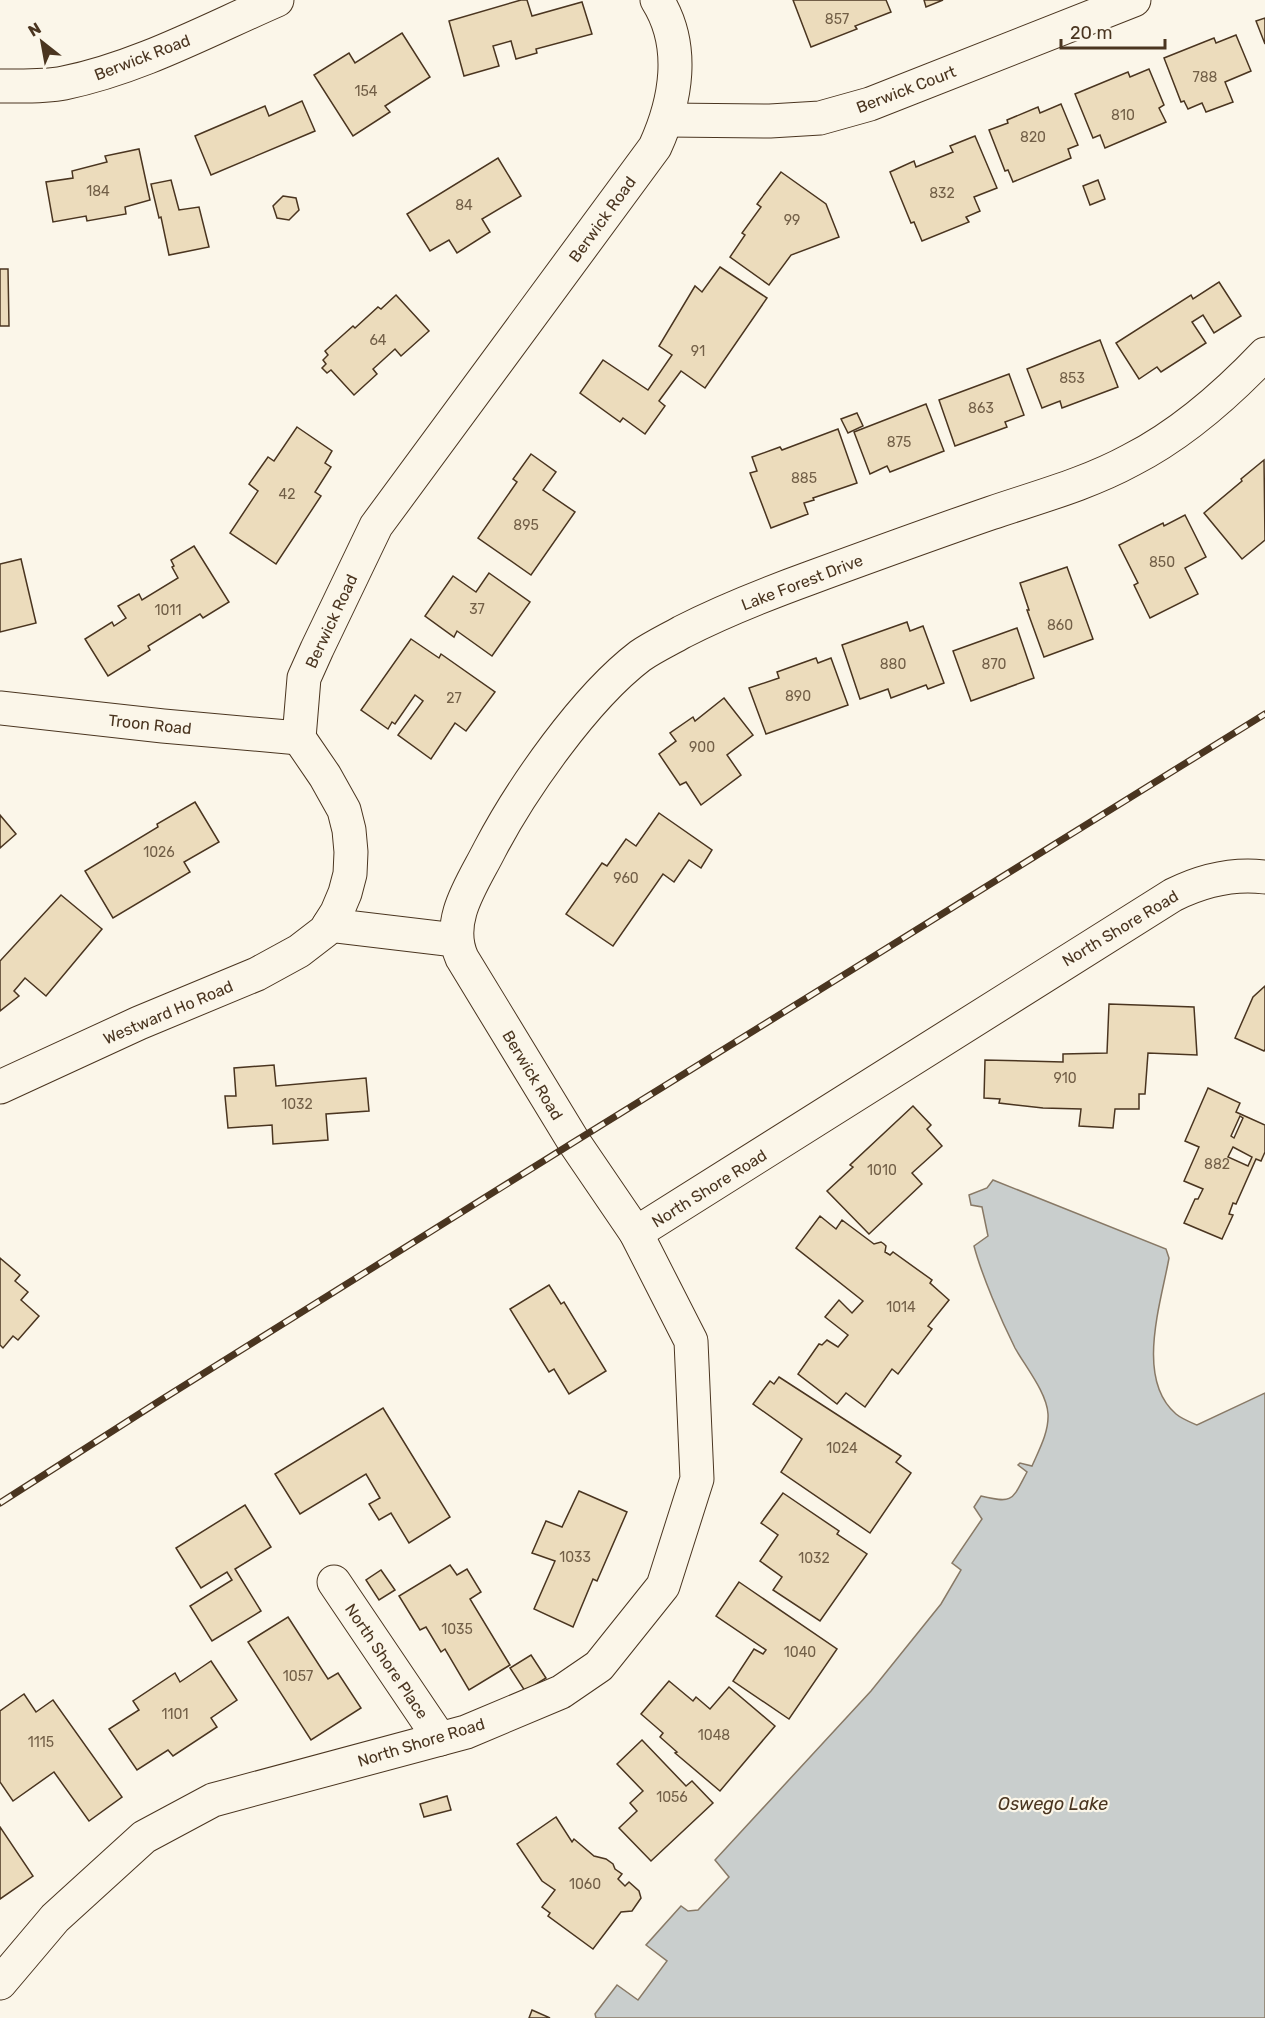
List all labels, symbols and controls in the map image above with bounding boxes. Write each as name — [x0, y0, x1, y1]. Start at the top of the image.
house number: 857 — [825, 11, 849, 28]
north arrow — [12, 12, 72, 72]
scale bar — [1061, 12, 1164, 50]
text: N — [25, 18, 44, 41]
text: 20 m — [1070, 22, 1112, 44]
street label: Berwick Road — [92, 30, 193, 84]
street label: Berwick Court — [854, 62, 959, 117]
house number: 788 — [1193, 69, 1218, 86]
house number: 154 — [354, 83, 378, 100]
house number: 810 — [1111, 107, 1135, 124]
house number: 820 — [1020, 129, 1046, 146]
street label: Berwick Road — [565, 173, 640, 266]
house number: 184 — [86, 183, 110, 200]
house number: 832 — [929, 185, 955, 202]
house number: 84 — [455, 197, 473, 214]
house number: 99 — [784, 212, 800, 229]
house number: 64 — [369, 332, 387, 349]
house number: 91 — [691, 343, 705, 360]
house number: 853 — [1059, 370, 1085, 387]
house number: 863 — [968, 400, 994, 417]
house number: 875 — [887, 434, 911, 451]
house number: 885 — [791, 470, 817, 487]
house number: 42 — [279, 486, 295, 503]
house number: 895 — [513, 517, 539, 534]
street label: Lake Forest Drive — [739, 551, 866, 614]
house number: 850 — [1149, 554, 1175, 571]
street label: Berwick Road — [301, 571, 361, 671]
house number: 37 — [469, 601, 485, 618]
house number: 1011 — [155, 602, 181, 619]
house number: 860 — [1047, 617, 1073, 634]
house number: 880 — [880, 656, 906, 673]
house number: 870 — [982, 656, 1007, 673]
house number: 890 — [785, 688, 811, 705]
house number: 27 — [446, 690, 462, 707]
street label: Troon Road — [107, 711, 193, 738]
house number: 900 — [689, 739, 715, 756]
house number: 1026 — [143, 844, 175, 861]
house number: 960 — [613, 870, 639, 887]
street label: North Shore Road — [1059, 886, 1182, 971]
street label: Westward Ho Road — [100, 977, 236, 1048]
street label: Berwick Road — [498, 1027, 567, 1124]
house number: 910 — [1053, 1070, 1077, 1087]
house number: 1032 — [281, 1096, 313, 1113]
street label: North Shore Road — [648, 1145, 770, 1231]
house number: 882 — [1204, 1156, 1230, 1173]
house number: 1010 — [867, 1162, 897, 1179]
house number: 1014 — [886, 1299, 916, 1316]
house number: 1024 — [826, 1440, 858, 1457]
house number: 1033 — [559, 1549, 591, 1566]
house number: 1032 — [798, 1550, 830, 1567]
street label: North Shore Place — [341, 1600, 432, 1722]
house number: 1035 — [441, 1621, 473, 1638]
house number: 1040 — [784, 1644, 816, 1661]
house number: 1057 — [283, 1668, 313, 1685]
house number: 1101 — [162, 1706, 188, 1723]
street label: North Shore Road — [355, 1714, 487, 1771]
house number: 1048 — [698, 1727, 730, 1744]
house number: 1115 — [28, 1734, 54, 1751]
house number: 1056 — [656, 1789, 688, 1806]
water label: Oswego Lake — [998, 1793, 1108, 1815]
house number: 1060 — [569, 1876, 601, 1893]

